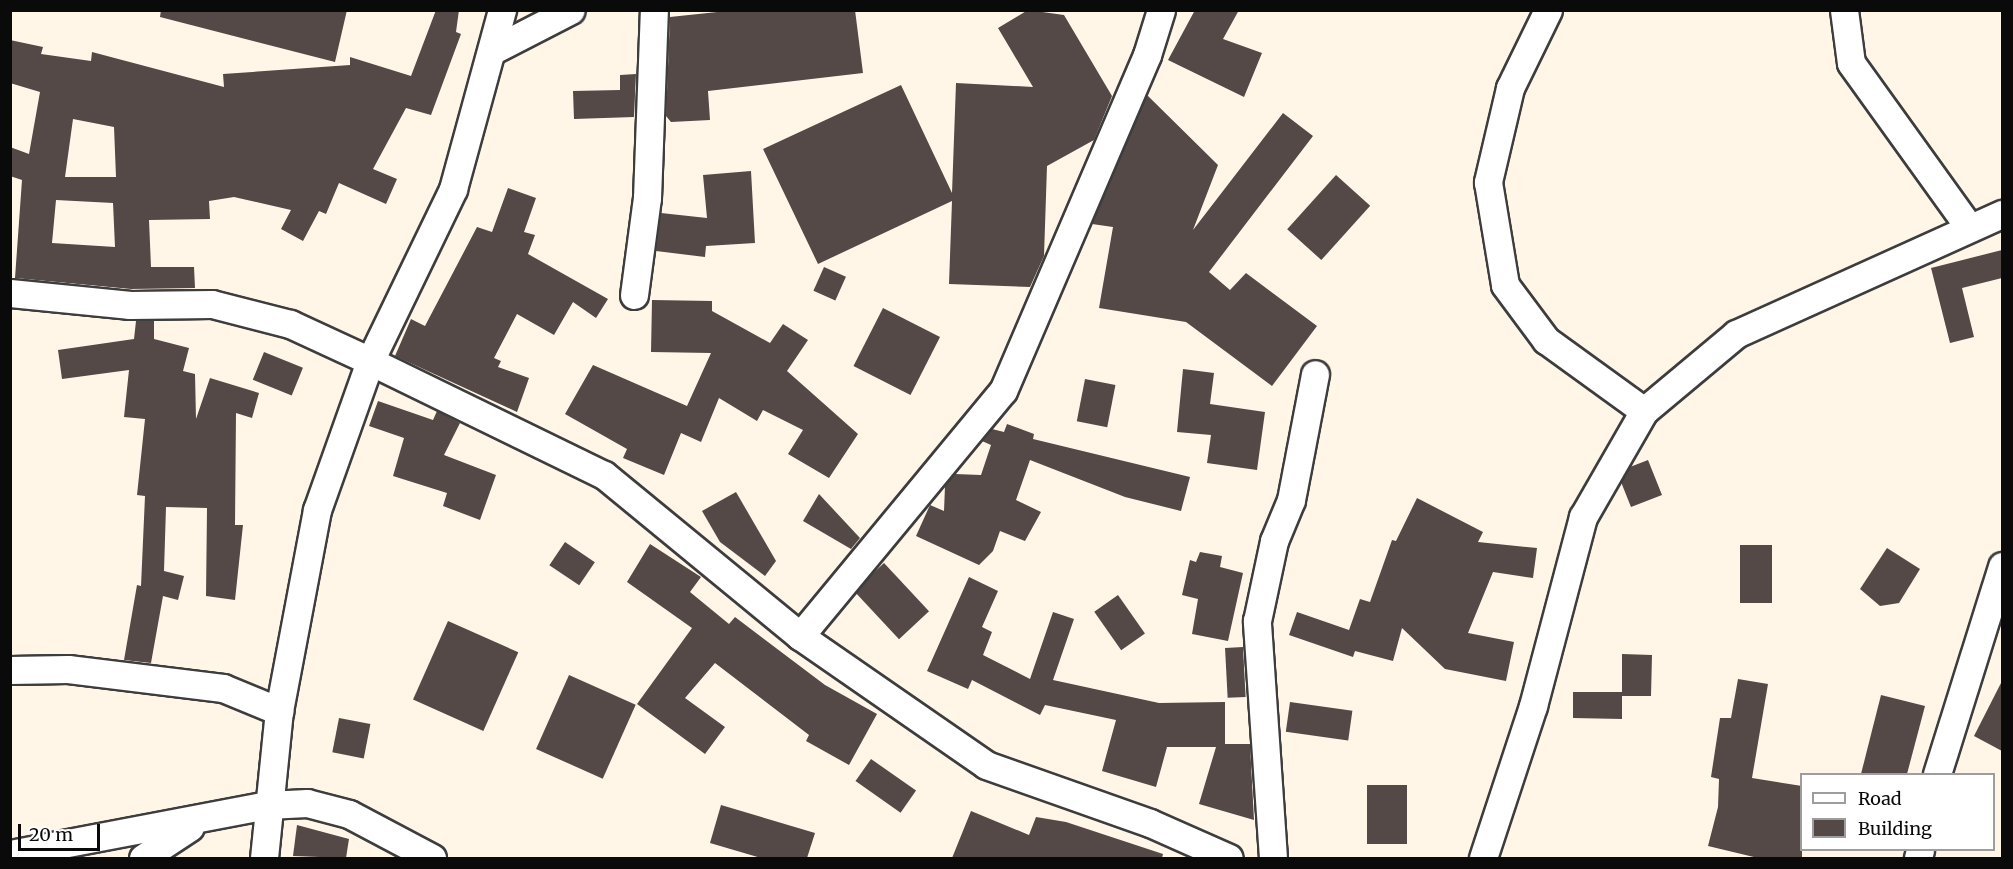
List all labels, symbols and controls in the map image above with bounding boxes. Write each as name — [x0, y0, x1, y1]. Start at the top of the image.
legend — [1800, 773, 1995, 851]
text: Road — [1858, 787, 1902, 810]
scale bar — [21, 812, 104, 850]
text: Building — [1858, 817, 1932, 840]
text: 20 m — [29, 823, 73, 846]

